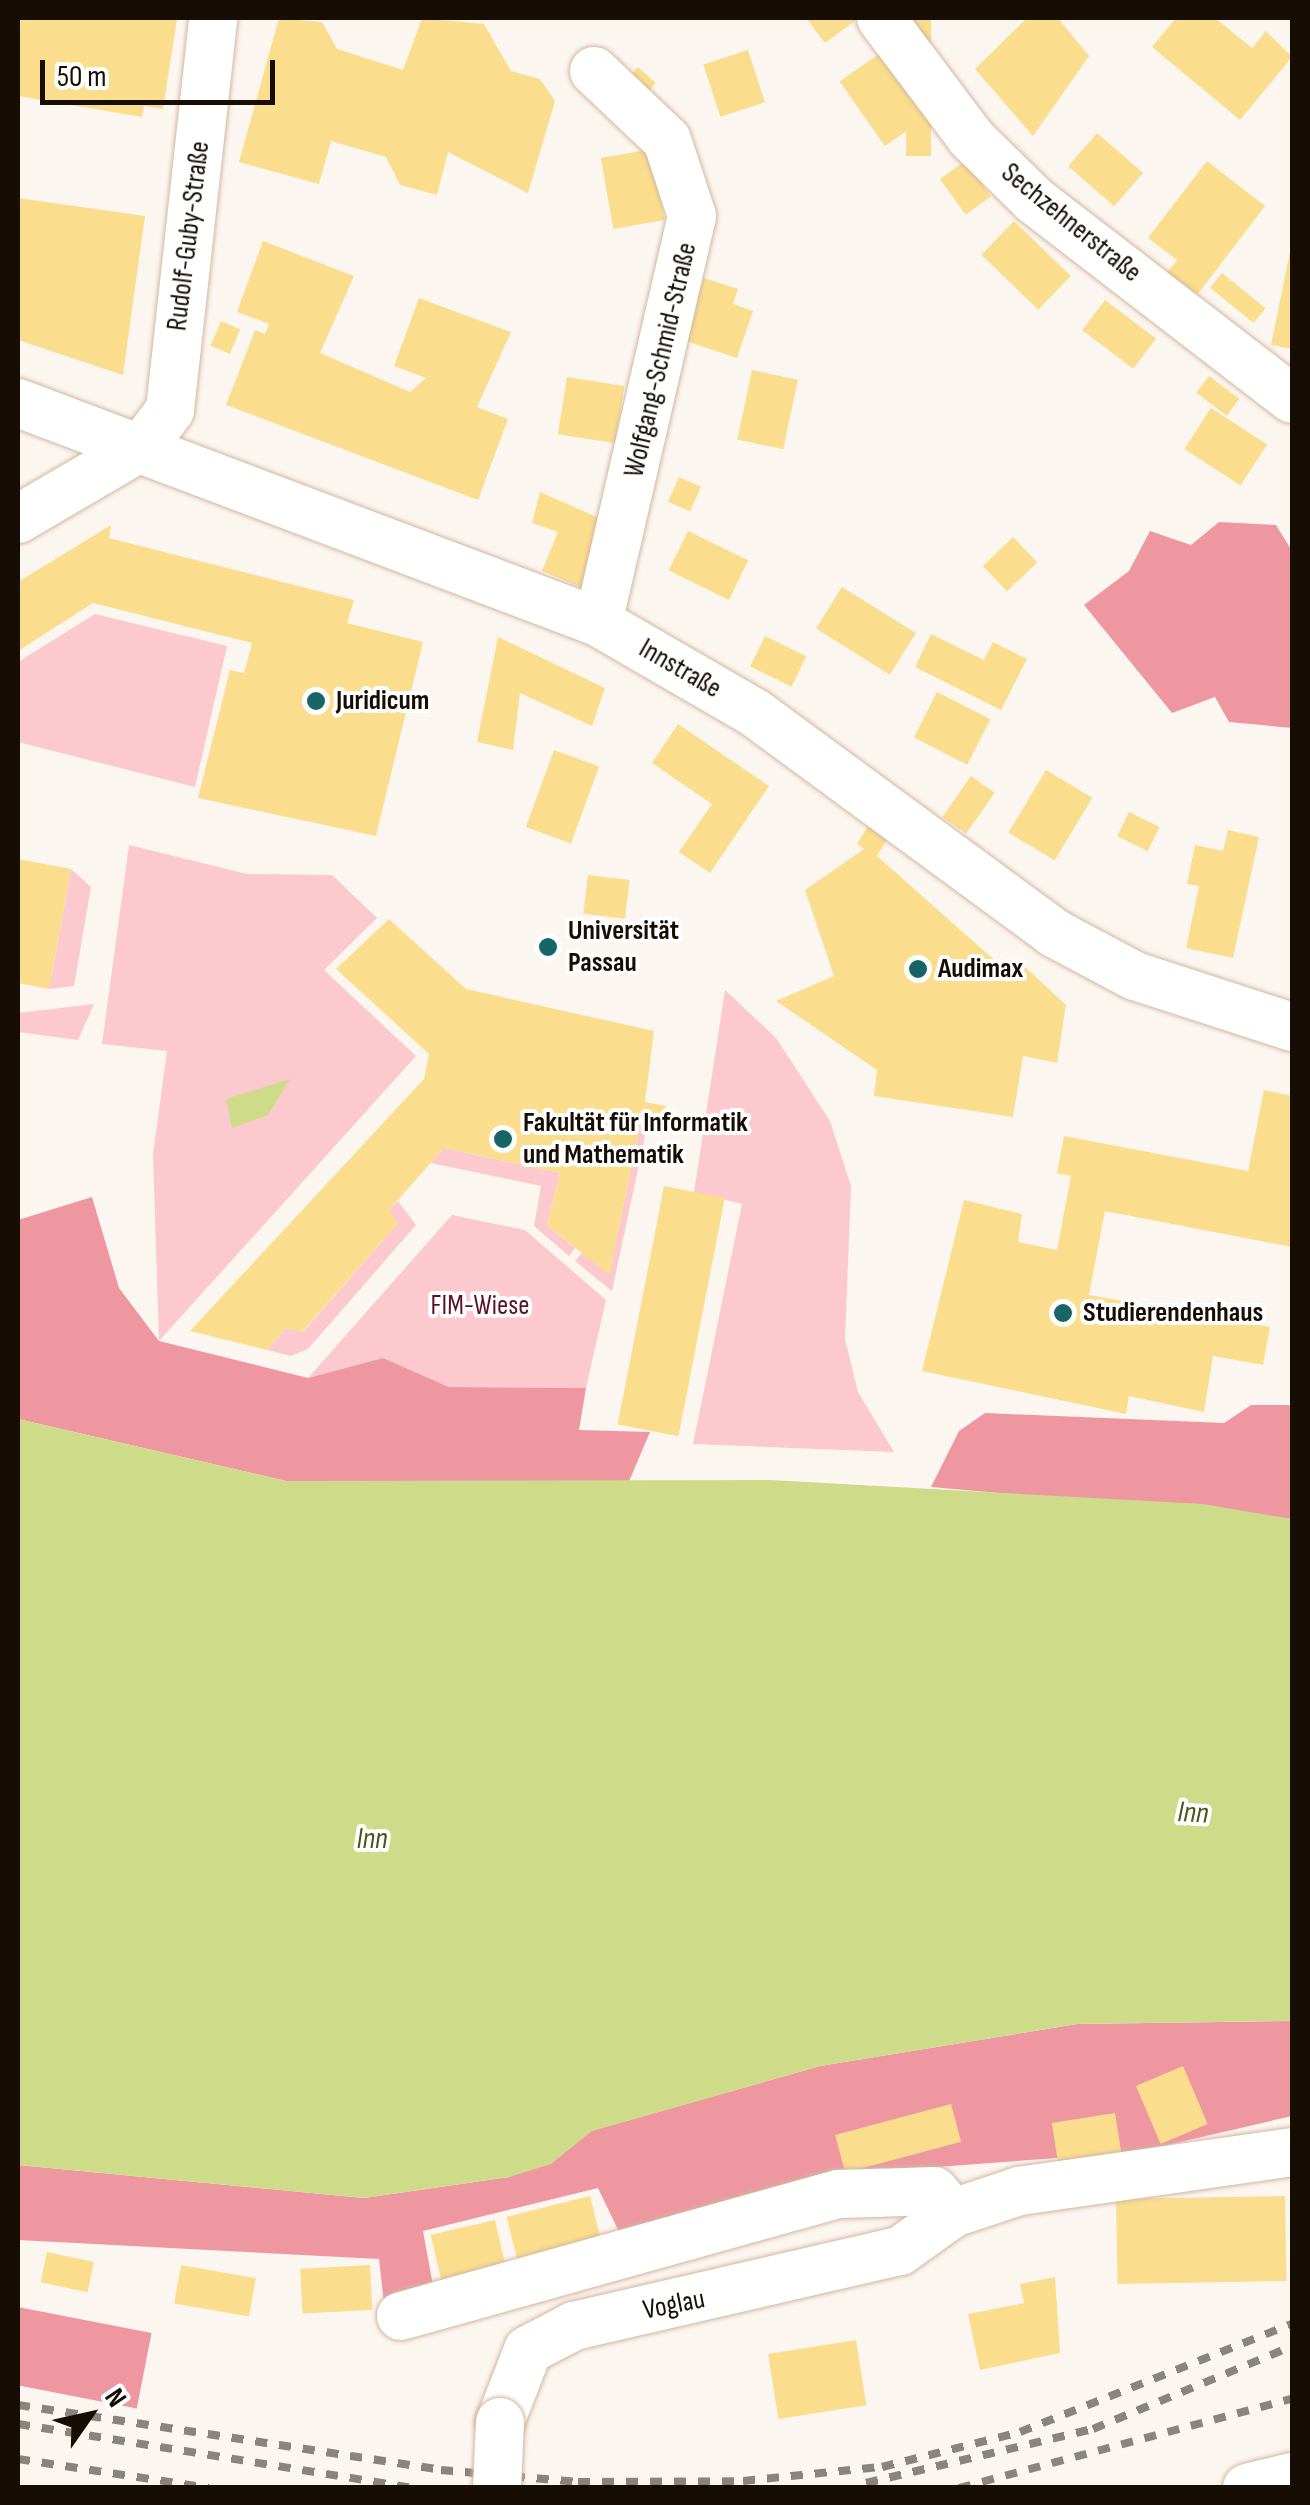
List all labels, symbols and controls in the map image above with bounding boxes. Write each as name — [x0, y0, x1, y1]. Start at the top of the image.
scale bar — [45, 40, 280, 102]
text: 50 m — [57, 59, 106, 95]
street label: Rudolf-Guby-Straße — [161, 139, 217, 333]
street label: Sechzehnerstraße — [994, 156, 1148, 290]
street label: Wolfgang-Schmid-Straße — [618, 239, 704, 481]
street label: Innstraße — [633, 632, 727, 706]
place label: Juridicum — [336, 684, 429, 718]
marker: Juridicum — [305, 690, 327, 712]
place label: Universität Passau — [568, 914, 679, 980]
marker: Universität Passau — [537, 936, 559, 958]
place label: Audimax — [938, 952, 1023, 986]
marker: Audimax — [907, 958, 929, 980]
place label: Fakultät für Informatik und Mathematik — [523, 1106, 748, 1172]
marker: Fakultät für Informatik und Mathematik — [492, 1128, 514, 1150]
park label: FIM-Wiese — [431, 1289, 529, 1323]
place label: Studierendenhaus — [1083, 1296, 1263, 1330]
marker: Studierendenhaus — [1052, 1302, 1074, 1324]
water label: Inn — [1177, 1794, 1209, 1832]
water label: Inn — [356, 1821, 388, 1857]
street label: Voglau — [640, 2283, 708, 2327]
north arrow — [40, 2365, 140, 2465]
text: N — [97, 2383, 133, 2413]

